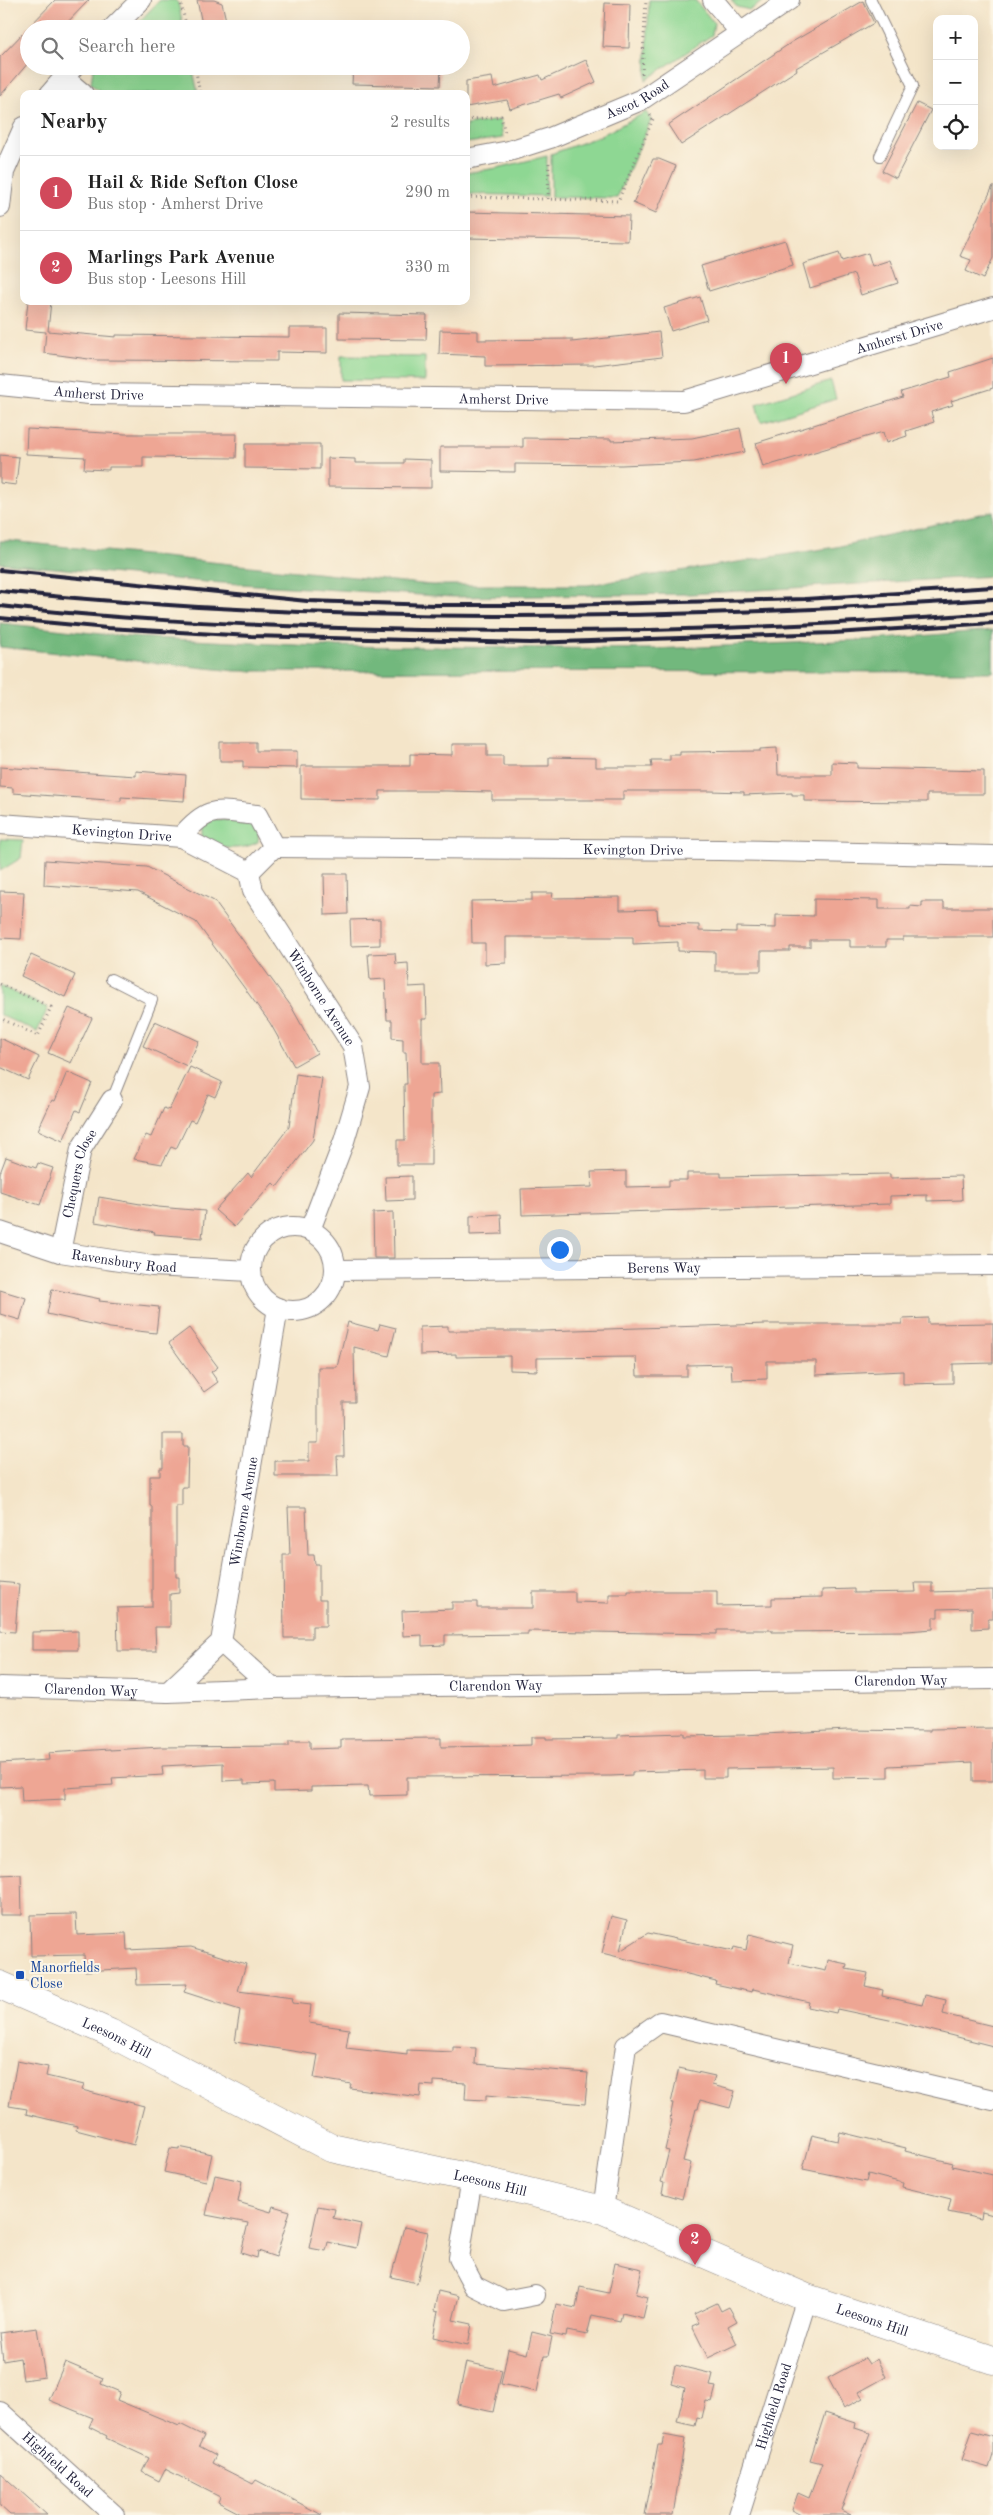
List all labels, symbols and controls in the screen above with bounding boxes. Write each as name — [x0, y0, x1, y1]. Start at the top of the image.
map controls — [933, 15, 978, 150]
button: + — [933, 15, 978, 60]
search box — [20, 20, 470, 75]
icon: search — [38, 34, 66, 62]
text: Search here — [78, 38, 175, 57]
button: − — [933, 60, 978, 105]
street label: Ascot Road — [603, 77, 672, 122]
button: locate — [933, 105, 978, 150]
text: Nearby — [40, 112, 108, 133]
text: 2 results — [390, 115, 450, 131]
text: Hail & Ride Sefton Close — [87, 174, 298, 193]
text: 1 — [51, 185, 61, 201]
text: 290 m — [405, 185, 450, 201]
text: Bus stop · Amherst Drive — [87, 197, 263, 213]
text: Marlings Park Avenue — [87, 249, 275, 268]
text: 2 — [51, 260, 61, 276]
text: 330 m — [405, 260, 450, 276]
text: Bus stop · Leesons Hill — [87, 272, 246, 288]
street label: Amherst Drive — [854, 318, 944, 357]
pin: 1 — [770, 343, 802, 384]
street label: Amherst Drive — [53, 384, 144, 403]
street label: Amherst Drive — [458, 392, 549, 407]
street label: Kevington Drive — [71, 823, 172, 844]
street label: Kevington Drive — [583, 843, 683, 858]
street label: Wimborne Avenue — [284, 947, 357, 1048]
street label: Chequers Close — [61, 1127, 100, 1220]
your location — [547, 1237, 573, 1263]
street label: Ravensbury Road — [70, 1248, 177, 1275]
street label: Berens Way — [627, 1261, 702, 1276]
street label: Wimborne Avenue — [228, 1456, 261, 1568]
street label: Clarendon Way — [854, 1674, 948, 1689]
street label: Clarendon Way — [449, 1679, 543, 1694]
street label: Clarendon Way — [44, 1682, 138, 1699]
place label: Manorfields Close — [30, 1961, 100, 1991]
marker: Manorfields Close — [14, 1969, 26, 1981]
street label: Leesons Hill — [80, 2016, 153, 2061]
street label: Leesons Hill — [452, 2168, 528, 2199]
pin: 2 — [679, 2224, 711, 2265]
street label: Leesons Hill — [834, 2302, 910, 2339]
street label: Highfield Road — [754, 2361, 794, 2452]
street label: Highfield Road — [19, 2430, 95, 2500]

